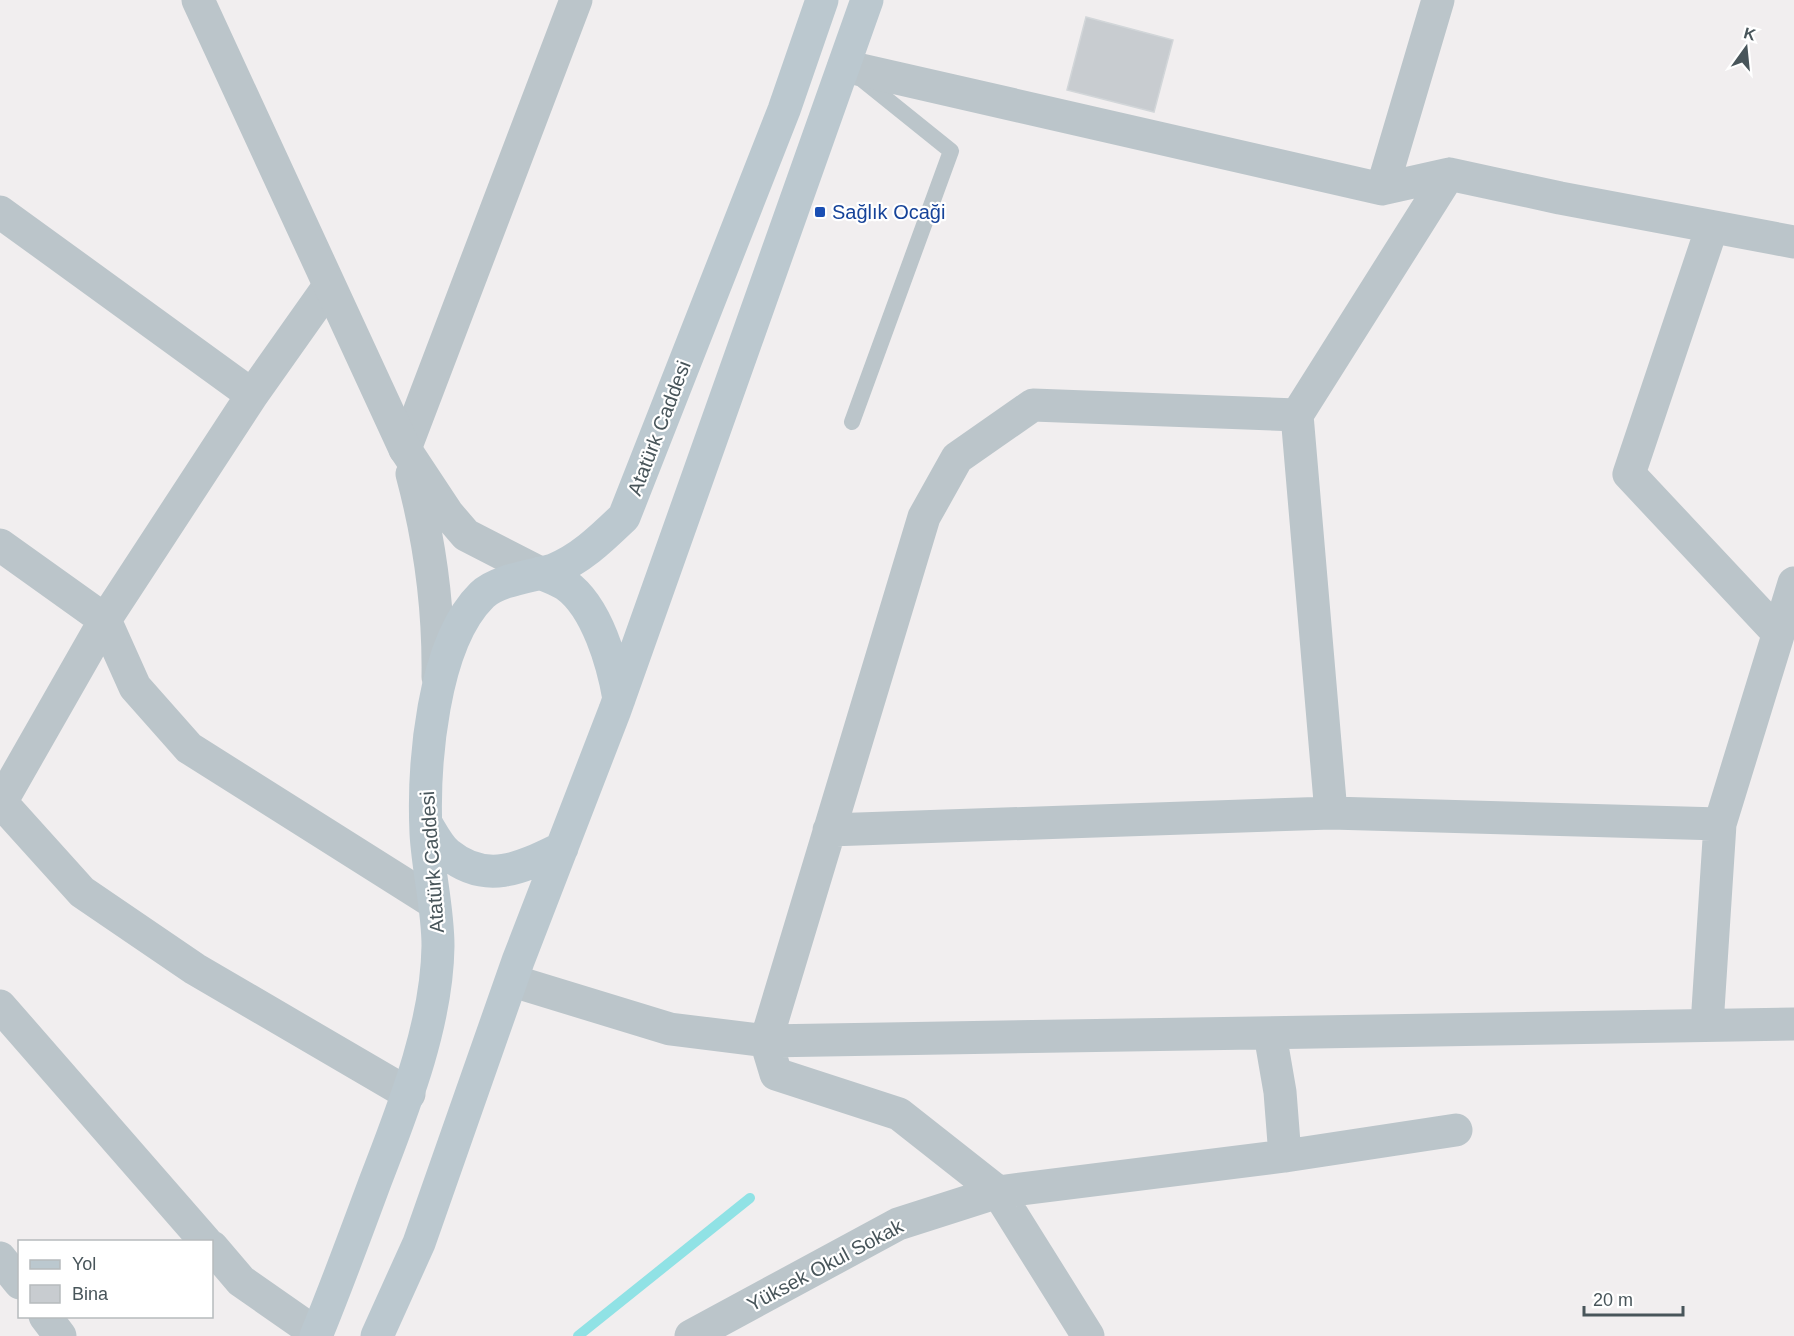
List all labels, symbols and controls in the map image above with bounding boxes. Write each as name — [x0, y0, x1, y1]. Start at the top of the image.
north arrow — [1716, 18, 1776, 78]
text: K — [1742, 24, 1758, 44]
place label: Sağlık Ocaği — [832, 201, 945, 223]
marker: Sağlık Ocaği — [813, 205, 827, 219]
street label: Atatürk Caddesi — [623, 358, 695, 498]
street label: Atatürk Caddesi — [416, 790, 448, 934]
street label: Yüksek Okul Sokak — [743, 1214, 908, 1315]
legend — [18, 1240, 213, 1318]
text: Yol — [72, 1254, 96, 1274]
scale bar — [1584, 1279, 1683, 1317]
text: Bina — [72, 1284, 109, 1304]
text: 20 m — [1593, 1290, 1633, 1310]

